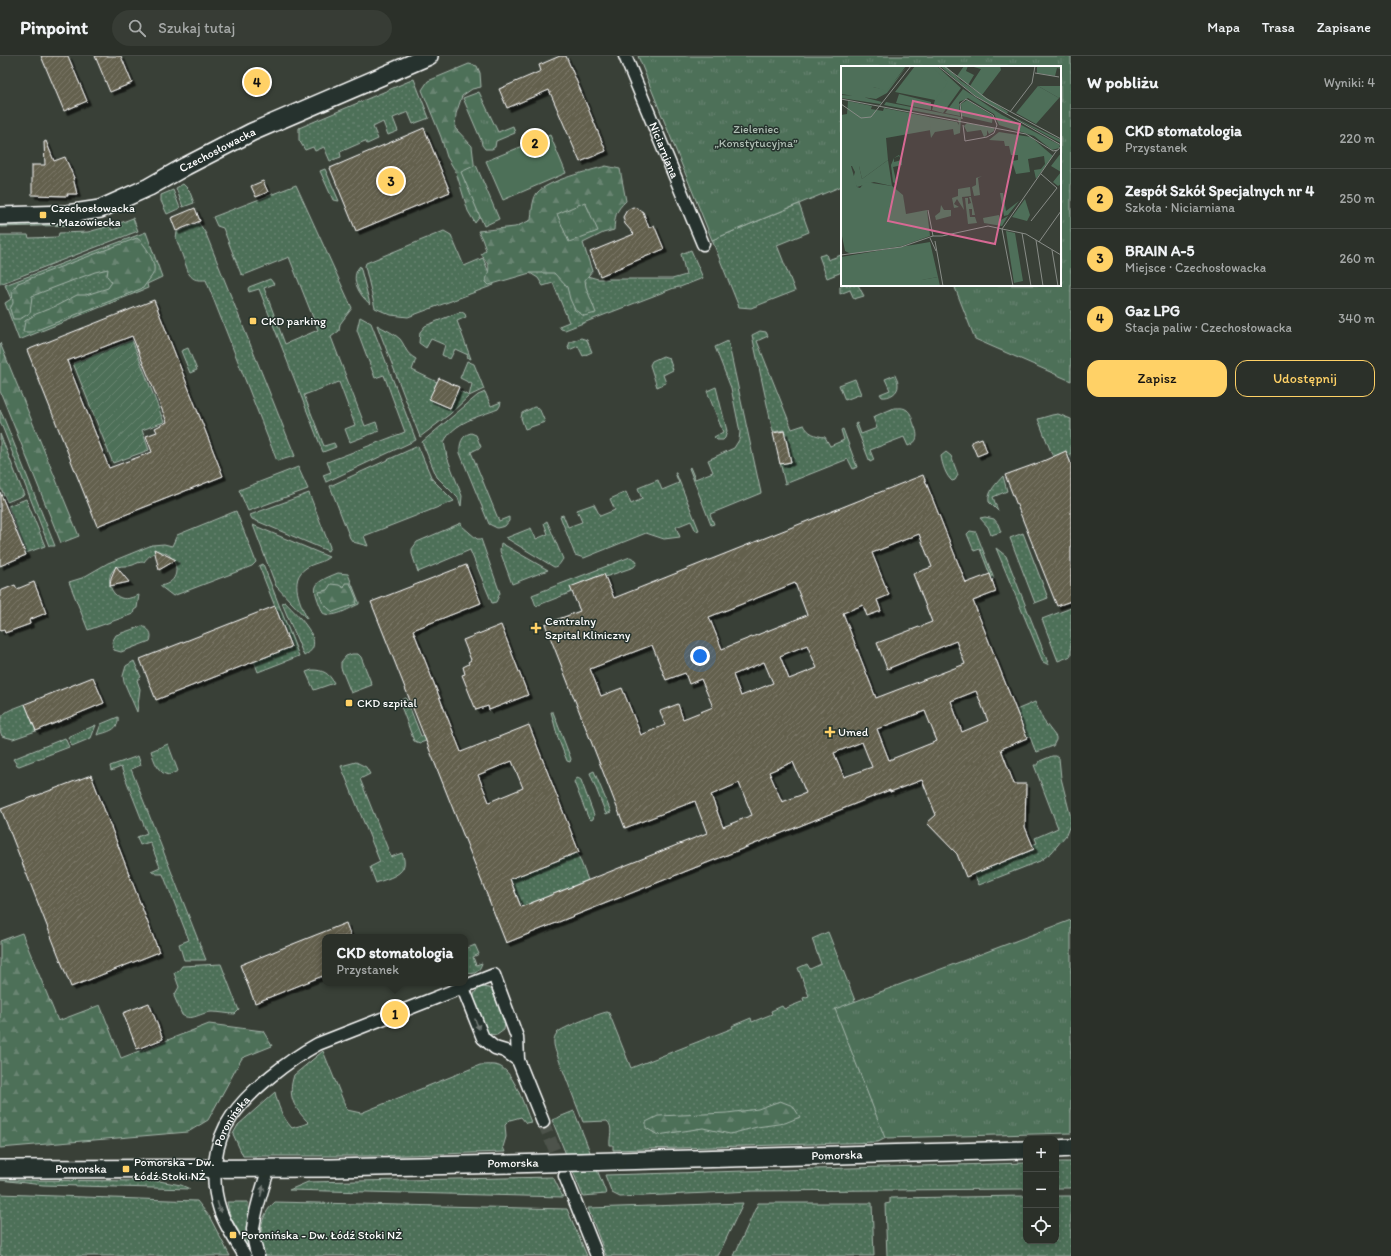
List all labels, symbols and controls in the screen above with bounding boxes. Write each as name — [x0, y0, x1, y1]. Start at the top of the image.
search box — [112, 10, 392, 46]
text: Pinpoint — [20, 16, 88, 39]
icon: search — [126, 17, 148, 39]
text: Szukaj tutaj — [158, 19, 235, 37]
text: Mapa — [1207, 19, 1240, 36]
text: Trasa — [1262, 19, 1295, 36]
text: Zapisane — [1317, 19, 1371, 36]
inset map — [841, 66, 1061, 286]
pin: 4 — [244, 67, 270, 97]
text: W pobliżu — [1087, 72, 1158, 92]
text: Wyniki: 4 — [1324, 75, 1375, 90]
street label: Niciarniana — [646, 120, 682, 181]
park label: Zieleniec „Konstytucyjna” — [714, 122, 798, 150]
text: CKD stomatologia — [1125, 122, 1242, 140]
street label: Czechosłowacka — [177, 124, 258, 175]
pin: 2 — [522, 128, 548, 158]
text: 1 — [1097, 131, 1103, 146]
text: 220 m — [1339, 131, 1375, 146]
text: Przystanek — [1125, 140, 1187, 155]
pin: 3 — [378, 166, 404, 196]
text: Zespół Szkół Specjalnych nr 4 — [1125, 182, 1314, 200]
text: 2 — [1097, 191, 1103, 206]
text: 250 m — [1339, 191, 1375, 206]
text: Szkoła · Niciarniana — [1125, 200, 1235, 215]
place label: Czechosłowacka - Mazowiecka — [51, 201, 135, 229]
marker: Czechosłowacka - Mazowiecka — [38, 210, 48, 220]
text: BRAIN A-5 — [1125, 242, 1194, 260]
text: 3 — [1096, 251, 1104, 266]
text: 260 m — [1339, 251, 1375, 266]
text: Miejsce · Czechosłowacka — [1125, 260, 1266, 275]
text: Gaz LPG — [1125, 302, 1180, 320]
text: 4 — [1096, 311, 1104, 326]
text: 340 m — [1338, 311, 1375, 326]
place label: CKD parking — [261, 314, 327, 328]
marker: CKD parking — [248, 316, 258, 326]
text: Stacja paliw · Czechosłowacka — [1125, 320, 1292, 335]
button: Zapisz — [1087, 360, 1227, 397]
button: Udostępnij — [1235, 360, 1375, 397]
place label: Centralny Szpital Kliniczny — [545, 614, 631, 642]
marker: Centralny Szpital Kliniczny — [530, 622, 542, 634]
your location — [690, 646, 710, 666]
place label: CKD szpital — [357, 696, 417, 710]
marker: CKD szpital — [344, 698, 354, 708]
place label: Umed — [838, 725, 869, 739]
marker: Umed — [825, 727, 835, 737]
popup — [322, 934, 468, 986]
text: CKD stomatologia — [337, 944, 453, 962]
text: Przystanek — [337, 962, 399, 977]
pin: 1 — [382, 999, 408, 1029]
one-way arrow — [475, 1019, 481, 1031]
street label: Poronińska — [211, 1092, 253, 1148]
map controls — [1023, 1136, 1059, 1244]
button: + — [1023, 1136, 1059, 1172]
street label: Pomorska — [811, 1147, 863, 1163]
place label: Pomorska - Dw. Łódź Stoki NŻ — [134, 1155, 215, 1183]
street label: Pomorska — [487, 1156, 539, 1170]
street label: Pomorska — [55, 1162, 107, 1176]
marker: Pomorska - Dw. Łódź Stoki NŻ — [121, 1164, 131, 1174]
button: − — [1023, 1172, 1059, 1208]
one-way arrow — [259, 1184, 265, 1196]
one-way arrow — [216, 1201, 222, 1213]
button: locate — [1023, 1208, 1059, 1244]
place label: Poronińska - Dw. Łódź Stoki NŻ — [241, 1228, 402, 1242]
marker: Poronińska - Dw. Łódź Stoki NŻ — [228, 1230, 238, 1240]

